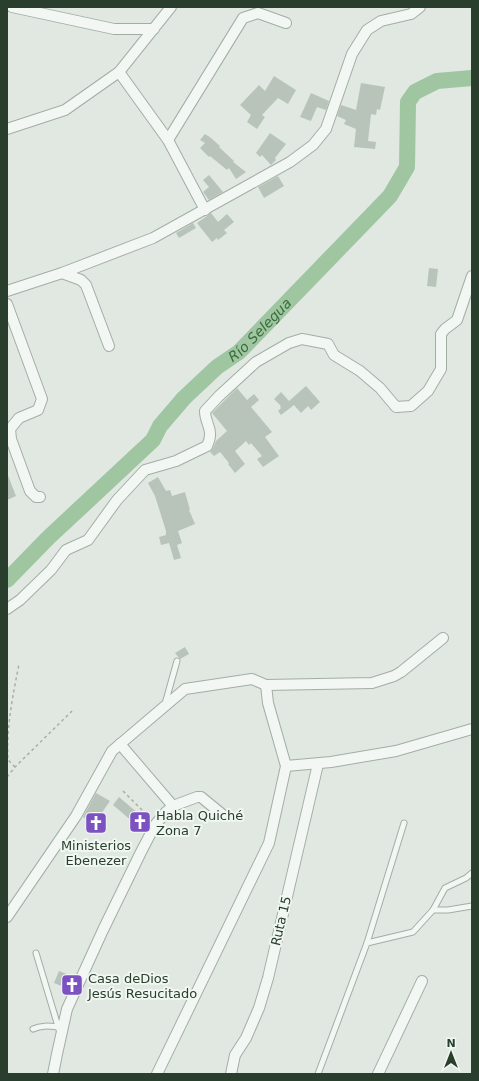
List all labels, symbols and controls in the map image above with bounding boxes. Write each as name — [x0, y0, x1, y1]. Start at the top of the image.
water label: Río Selegua — [225, 295, 295, 365]
place label: Habla Quiché Zona 7 — [156, 808, 243, 838]
church icon: Habla Quiché Zona 7 — [127, 809, 153, 835]
church icon: Ministerios Ebenezer — [83, 810, 109, 836]
place label: Ministerios Ebenezer — [61, 838, 131, 868]
street label: Ruta 15 — [268, 895, 294, 947]
place label: Casa deDios Jesús Resucitado — [87, 971, 197, 1001]
church icon: Casa deDios Jesús Resucitado — [59, 972, 85, 998]
north arrow — [431, 1033, 471, 1073]
text: N — [446, 1037, 456, 1050]

